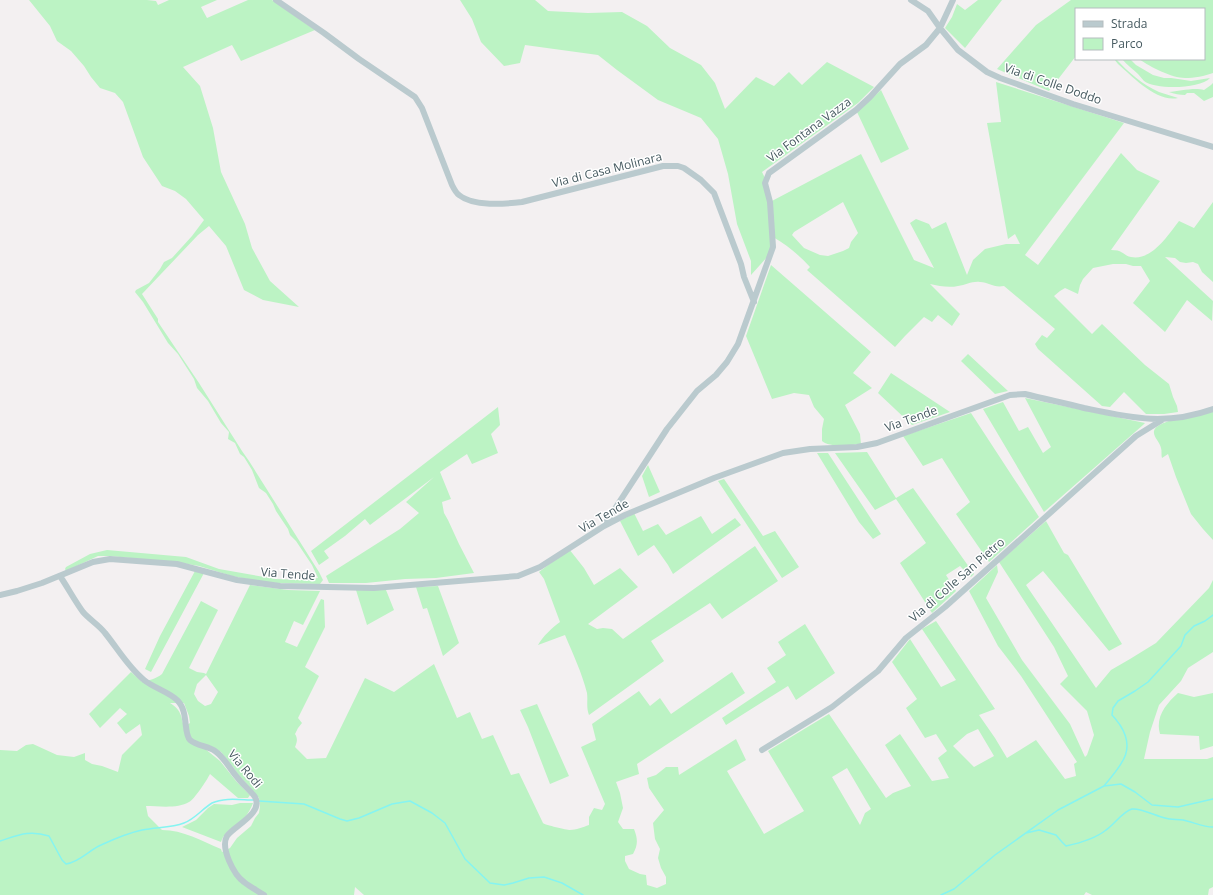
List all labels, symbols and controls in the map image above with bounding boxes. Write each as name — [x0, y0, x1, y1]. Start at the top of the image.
legend — [1075, 8, 1205, 60]
text: Strada — [1111, 15, 1147, 32]
text: Parco — [1111, 35, 1143, 52]
street label: Via di Colle Doddo — [1002, 59, 1104, 108]
street label: Via Fontana Vazza — [763, 93, 854, 166]
street label: Via di Casa Molinara — [550, 148, 664, 191]
street label: Via Tende — [882, 401, 940, 436]
street label: Via Tende — [576, 494, 632, 537]
street label: Via di Colle San Pietro — [905, 533, 1008, 626]
street label: Via Tende — [260, 563, 316, 584]
street label: Via Rodi — [224, 746, 266, 791]

